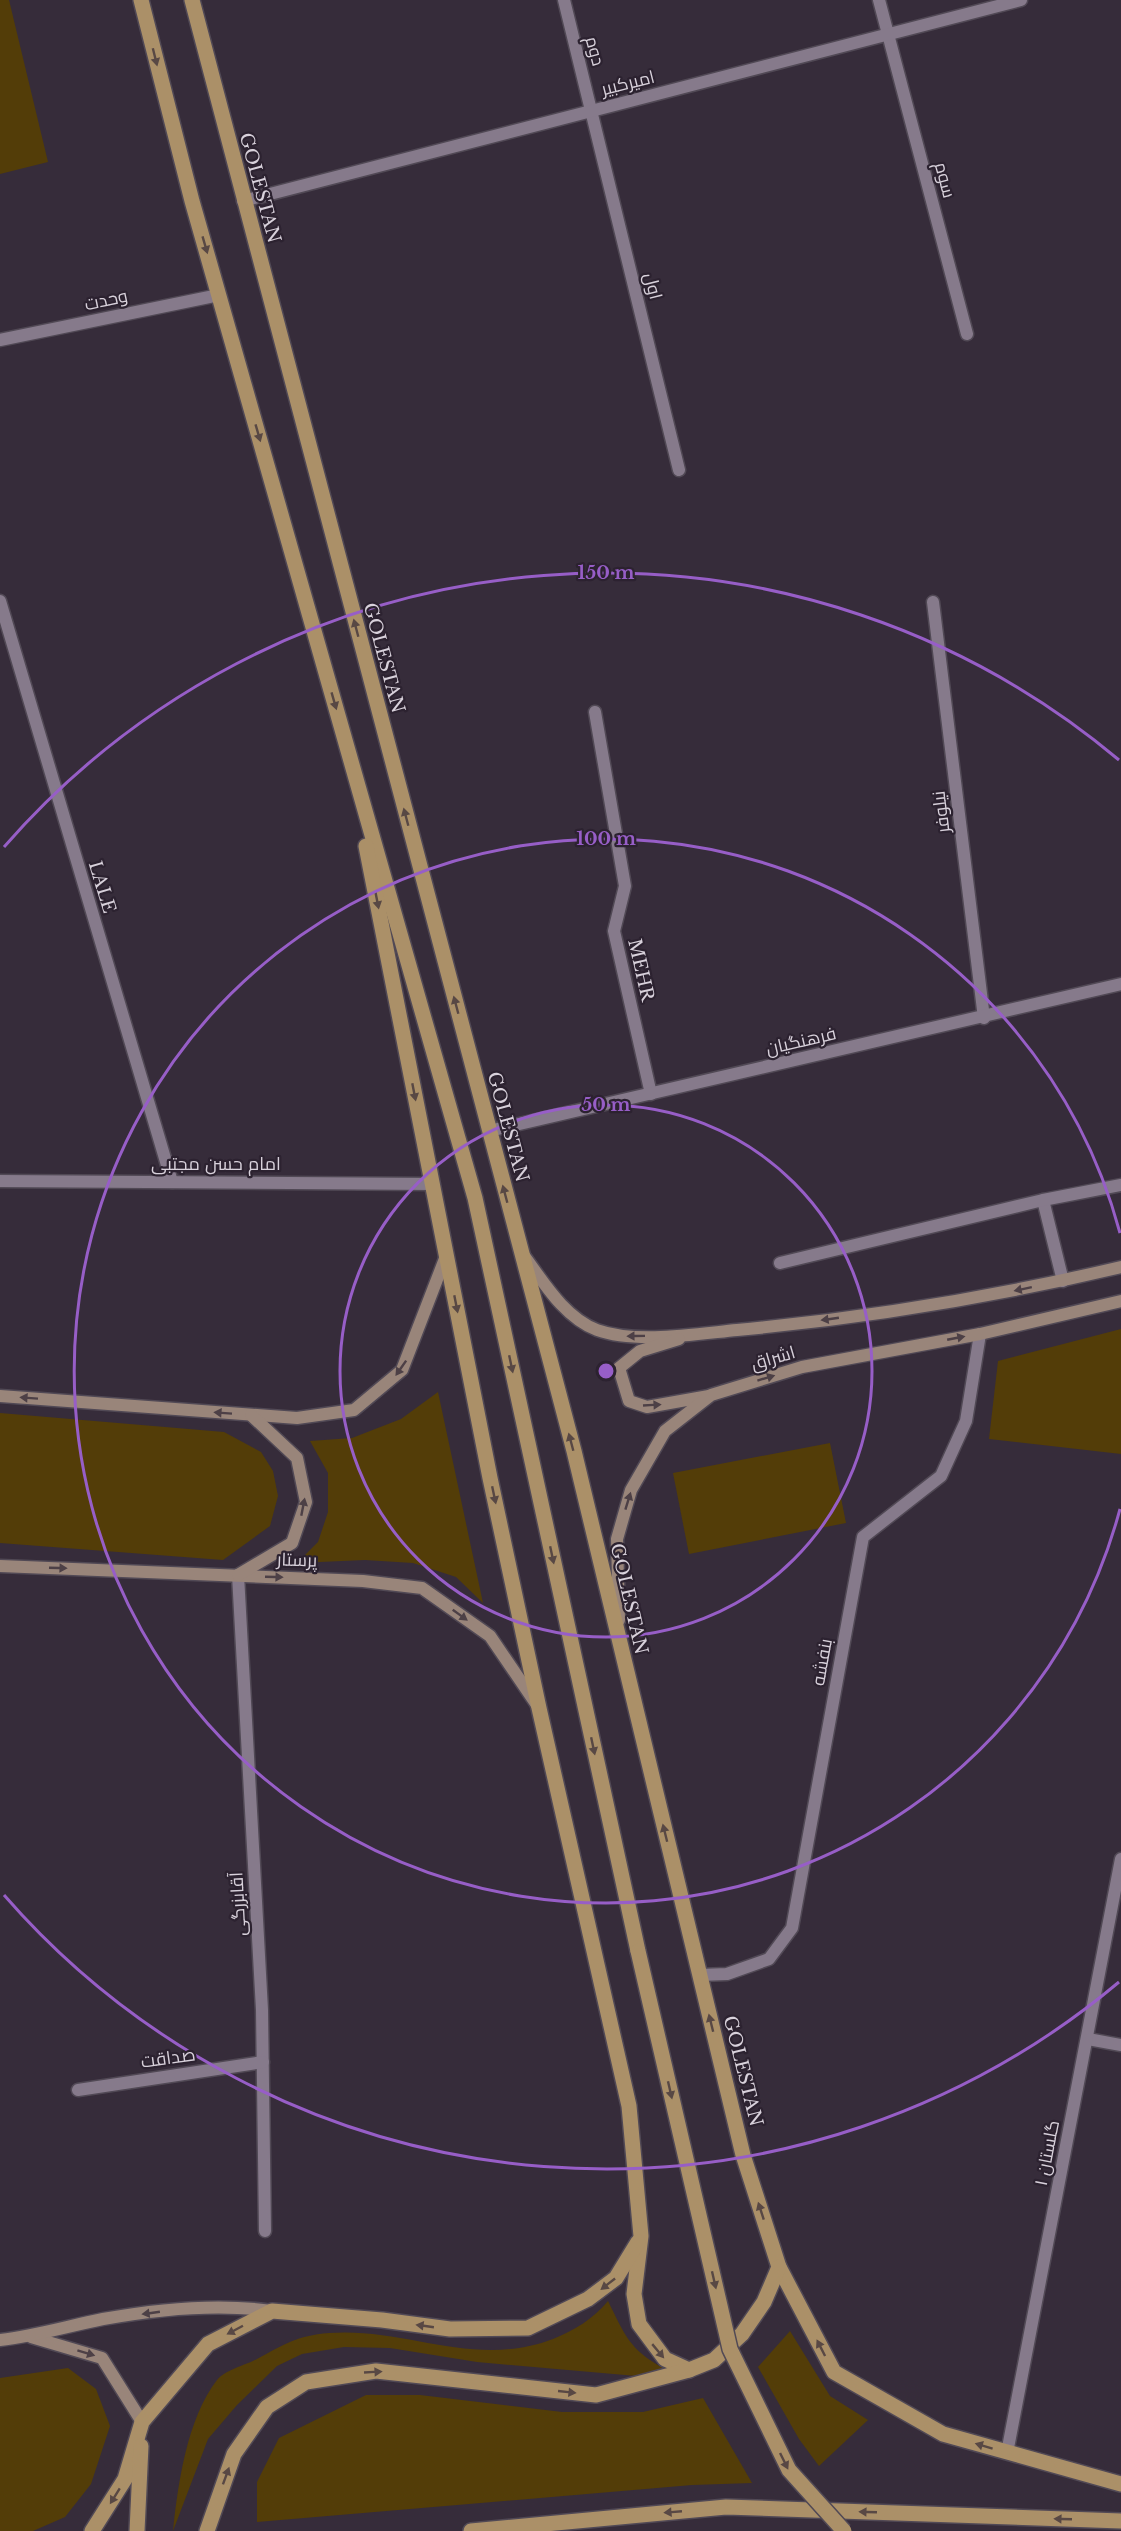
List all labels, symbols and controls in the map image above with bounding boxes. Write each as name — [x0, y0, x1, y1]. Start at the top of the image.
street label: دوم — [580, 34, 609, 68]
one-way arrow — [151, 47, 161, 66]
street label: امیرکبیر — [598, 66, 657, 100]
street label: GOLESTAN — [235, 130, 285, 246]
street label: سوم — [929, 159, 960, 201]
one-way arrow — [201, 236, 210, 254]
street label: اول — [639, 270, 667, 302]
street label: وحدت — [82, 285, 130, 315]
one-way arrow — [254, 424, 263, 442]
text: 150 m — [578, 562, 635, 584]
street label: GOLESTAN — [359, 600, 409, 716]
one-way arrow — [351, 619, 360, 637]
one-way arrow — [330, 692, 339, 710]
street label: نیلوفر — [928, 790, 955, 835]
one-way arrow — [401, 808, 410, 826]
text: 100 m — [576, 828, 636, 850]
street label: LALE — [84, 858, 120, 916]
one-way arrow — [373, 891, 382, 910]
street label: MEHR — [623, 937, 659, 1004]
one-way arrow — [450, 996, 460, 1014]
street label: فرهنگیان — [764, 1022, 838, 1060]
street label: GOLESTAN — [483, 1069, 533, 1185]
one-way arrow — [410, 1082, 419, 1101]
text: 50 m — [582, 1094, 631, 1116]
street label: امام حسن مجتبی — [151, 1153, 281, 1176]
one-way arrow — [500, 1185, 510, 1203]
one-way arrow — [1014, 1285, 1032, 1295]
one-way arrow — [452, 1294, 461, 1313]
one-way arrow — [821, 1315, 840, 1324]
one-way arrow — [627, 1331, 646, 1341]
one-way arrow — [947, 1333, 966, 1342]
street label: اشراق — [748, 1341, 798, 1376]
one-way arrow — [507, 1355, 516, 1374]
one-way arrow — [395, 1360, 407, 1376]
centre of rings — [596, 1361, 616, 1381]
one-way arrow — [757, 1373, 775, 1382]
one-way arrow — [19, 1394, 38, 1403]
one-way arrow — [643, 1400, 662, 1409]
one-way arrow — [214, 1408, 233, 1417]
one-way arrow — [566, 1433, 576, 1451]
one-way arrow — [490, 1486, 499, 1505]
one-way arrow — [624, 1492, 633, 1510]
one-way arrow — [298, 1497, 307, 1516]
street label: GOLESTAN — [606, 1541, 652, 1657]
one-way arrow — [548, 1546, 557, 1565]
street label: پرستار — [275, 1548, 318, 1573]
one-way arrow — [49, 1563, 68, 1573]
one-way arrow — [265, 1572, 284, 1581]
one-way arrow — [452, 1609, 468, 1621]
street label: بنفشه — [807, 1637, 837, 1687]
one-way arrow — [588, 1737, 598, 1755]
one-way arrow — [660, 1824, 670, 1842]
street label: آقابزرگی — [225, 1871, 251, 1937]
one-way arrow — [706, 2013, 716, 2032]
street label: GOLESTAN — [719, 2013, 767, 2129]
street label: صداقت — [139, 2043, 197, 2073]
one-way arrow — [666, 2081, 676, 2100]
street label: گلستان ۱ — [1030, 2118, 1064, 2188]
one-way arrow — [756, 2202, 766, 2220]
one-way arrow — [710, 2271, 719, 2290]
one-way arrow — [600, 2277, 616, 2290]
one-way arrow — [141, 2308, 160, 2317]
one-way arrow — [415, 2321, 434, 2330]
one-way arrow — [227, 2325, 244, 2335]
one-way arrow — [816, 2340, 826, 2357]
one-way arrow — [652, 2343, 665, 2359]
one-way arrow — [77, 2349, 95, 2358]
one-way arrow — [364, 2368, 383, 2377]
one-way arrow — [557, 2387, 576, 2397]
one-way arrow — [974, 2441, 992, 2450]
one-way arrow — [779, 2452, 789, 2470]
one-way arrow — [221, 2467, 231, 2485]
one-way arrow — [110, 2488, 121, 2504]
one-way arrow — [663, 2507, 682, 2517]
one-way arrow — [858, 2507, 877, 2517]
one-way arrow — [1053, 2514, 1072, 2524]

